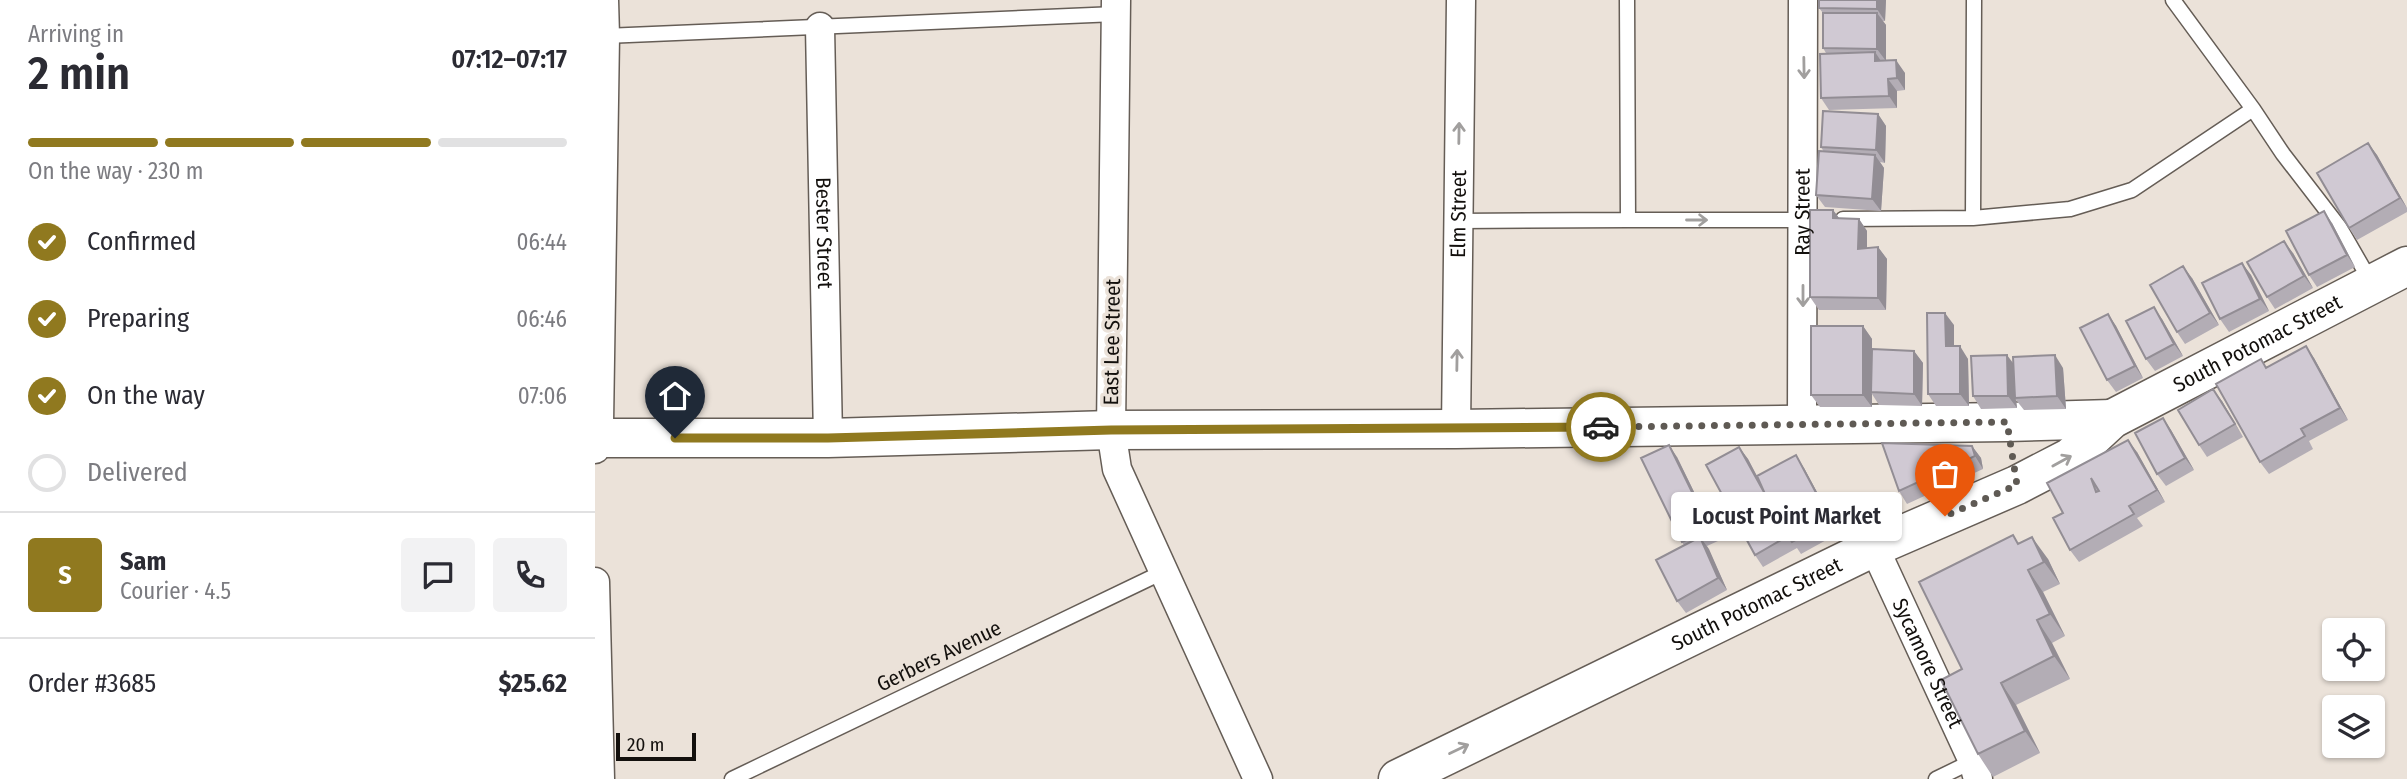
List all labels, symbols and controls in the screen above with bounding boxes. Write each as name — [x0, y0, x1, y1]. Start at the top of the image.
text: Arriving in — [28, 20, 124, 48]
text: 07:12–07:17 — [451, 44, 567, 75]
text: 2 min — [28, 46, 130, 101]
one-way arrow — [1797, 56, 1811, 79]
one-way arrow — [1452, 122, 1466, 145]
text: On the way · 230 m — [28, 157, 204, 185]
street label: Ray Street — [1789, 168, 1816, 256]
street label: Elm Street — [1445, 170, 1472, 258]
street label: Bester Street — [810, 177, 838, 289]
one-way arrow — [1685, 213, 1708, 227]
icon: check — [28, 223, 66, 261]
text: Confirmed — [87, 226, 197, 257]
text: 06:44 — [517, 228, 567, 256]
street label: East Lee Street — [1098, 278, 1126, 406]
one-way arrow — [1796, 284, 1810, 307]
street label: South Potomac Street — [2169, 289, 2346, 398]
icon: check — [28, 300, 66, 338]
text: Preparing — [87, 303, 189, 334]
text: 06:46 — [516, 305, 567, 333]
one-way arrow — [1450, 349, 1464, 372]
pin — [645, 366, 705, 438]
icon: check — [28, 377, 66, 415]
icon: home — [656, 377, 694, 415]
text: On the way — [87, 380, 205, 411]
text: 07:06 — [518, 382, 567, 410]
courier — [1566, 392, 1636, 462]
icon: car — [1582, 408, 1620, 446]
pin — [1915, 444, 1975, 516]
one-way arrow — [2051, 454, 2072, 467]
icon: bag — [1926, 455, 1964, 493]
text: Delivered — [87, 457, 188, 488]
callout: Locust Point Market — [1672, 491, 1903, 540]
text: Locust Point Market — [1692, 502, 1881, 530]
button: chat — [401, 538, 475, 612]
button: phone — [493, 538, 567, 612]
text: Sam — [120, 546, 166, 577]
street label: South Potomac Street — [1667, 552, 1846, 657]
text: S — [58, 560, 72, 591]
text: Courier · 4.5 — [120, 577, 231, 605]
street label: Sycamore Street — [1887, 594, 1969, 732]
street label: Gerbers Avenue — [872, 615, 1006, 697]
map controls — [2322, 618, 2385, 758]
button: locate — [2322, 618, 2385, 681]
text: Order #3685 — [28, 668, 156, 699]
text: $25.62 — [498, 668, 567, 699]
button: layers — [2322, 695, 2385, 758]
scale bar — [616, 730, 697, 762]
text: 20 m — [627, 733, 664, 756]
one-way arrow — [1448, 742, 1469, 755]

